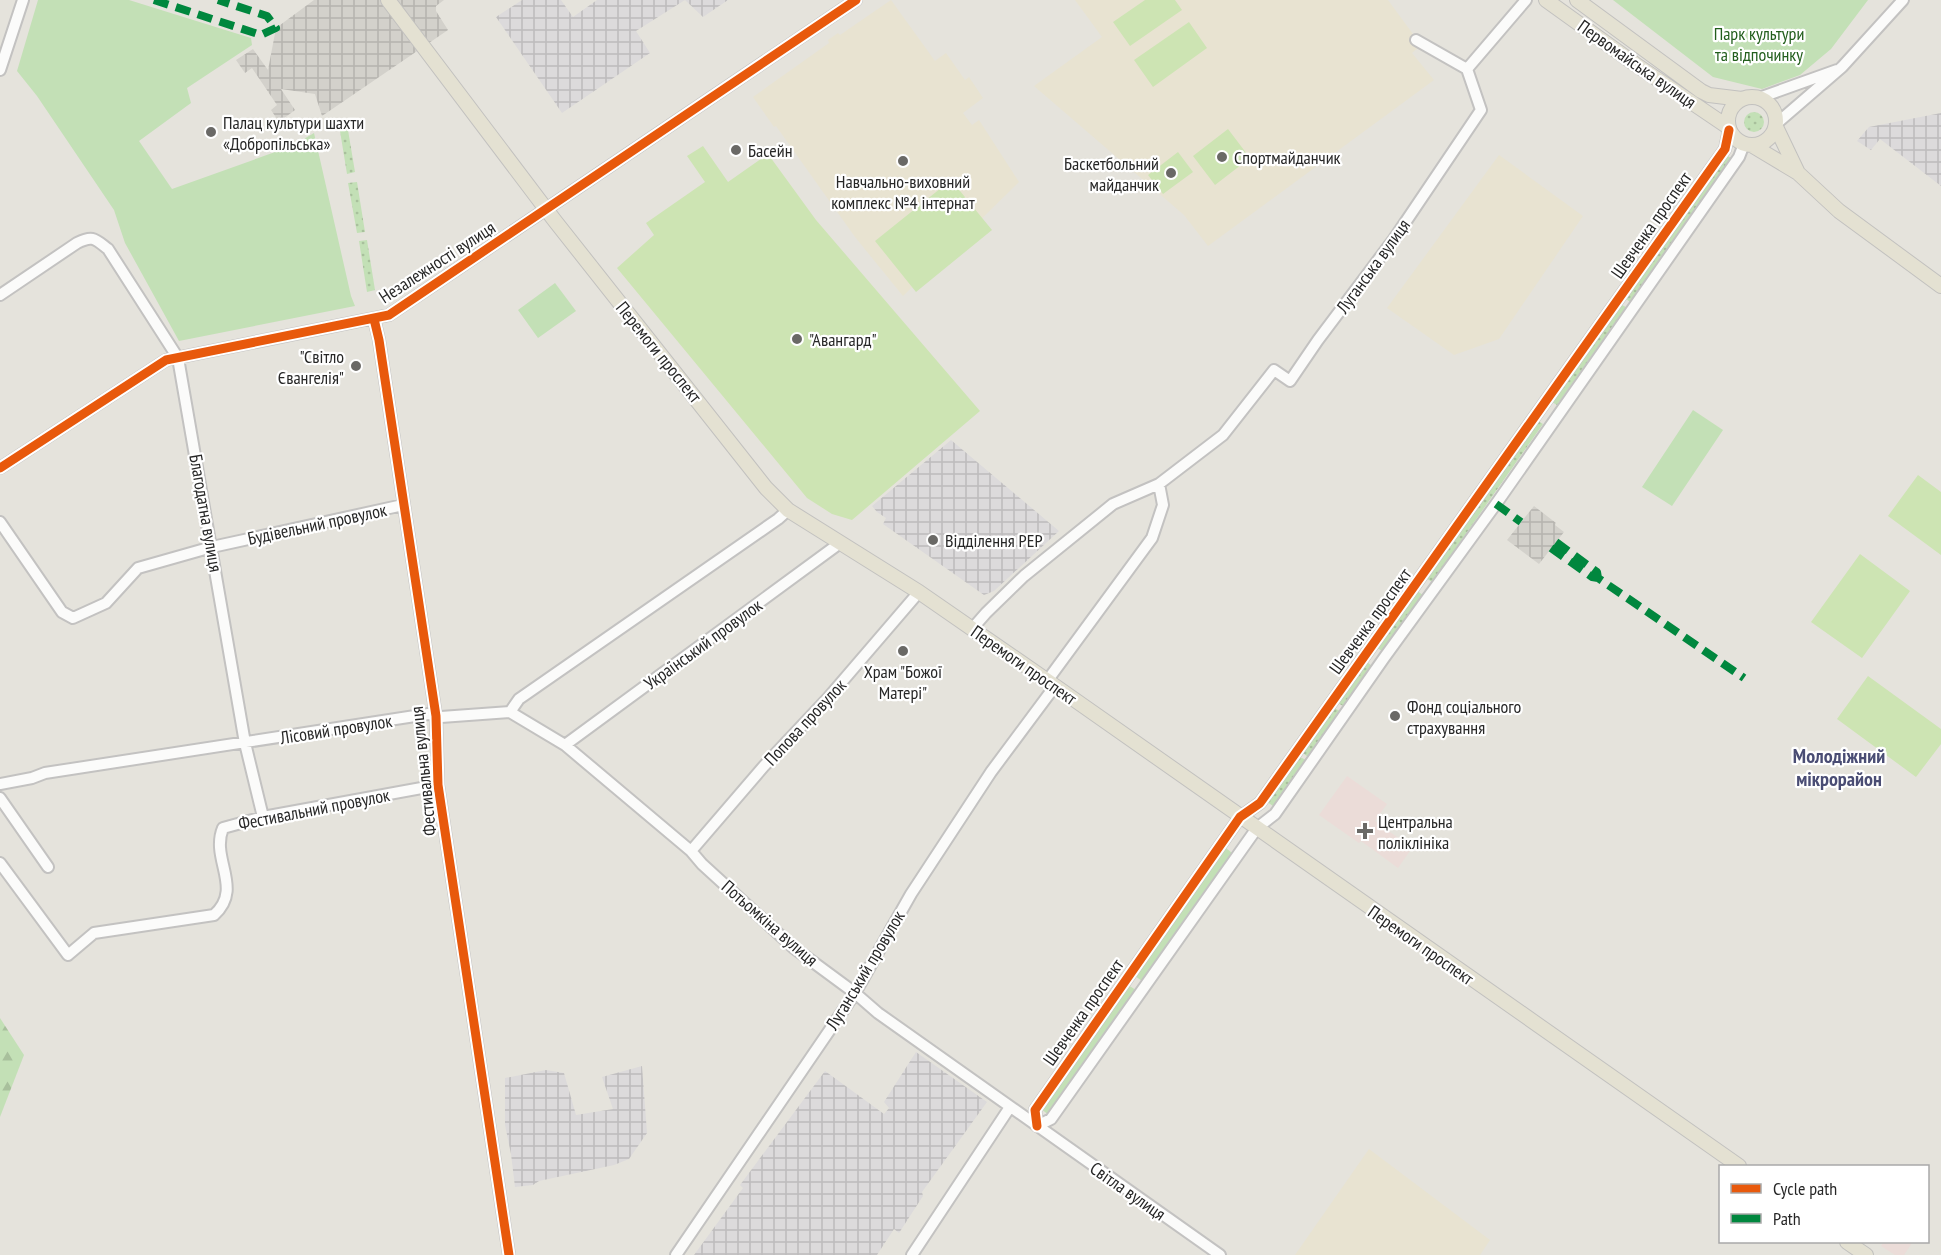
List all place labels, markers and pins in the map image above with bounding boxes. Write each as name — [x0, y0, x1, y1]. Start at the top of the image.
place label: Палац культури шахти «Добропільська» — [223, 111, 364, 155]
marker: Палац культури шахти «Добропільська» — [204, 125, 218, 139]
place label: Басейн — [748, 139, 792, 162]
marker: Басейн — [729, 143, 743, 157]
place label: Спортмайданчик — [1234, 146, 1341, 169]
marker: Спортмайданчик — [1215, 150, 1229, 164]
place label: Баскетбольний майданчик — [1064, 152, 1159, 196]
marker: Навчально-виховний комплекс №4 інтернат — [896, 154, 910, 168]
marker: Баскетбольний майданчик — [1164, 166, 1178, 180]
place label: Навчально-виховний комплекс №4 інтернат — [831, 170, 975, 214]
place label: "Авангард" — [809, 328, 877, 351]
marker: "Авангард" — [790, 332, 804, 346]
place label: "Світло Євангелія" — [278, 345, 344, 389]
marker: "Світло Євангелія" — [349, 359, 363, 373]
place label: Відділення РЕР — [945, 529, 1043, 552]
marker: Відділення РЕР — [926, 533, 940, 547]
marker: Храм "Божої Матері" — [896, 644, 910, 658]
place label: Храм "Божої Матері" — [864, 660, 942, 704]
place label: Фонд соціального страхування — [1407, 695, 1521, 739]
marker: Фонд соціального страхування — [1388, 709, 1402, 723]
place label: Центральна поліклініка — [1378, 810, 1453, 854]
marker: Центральна поліклініка — [1356, 822, 1374, 840]

